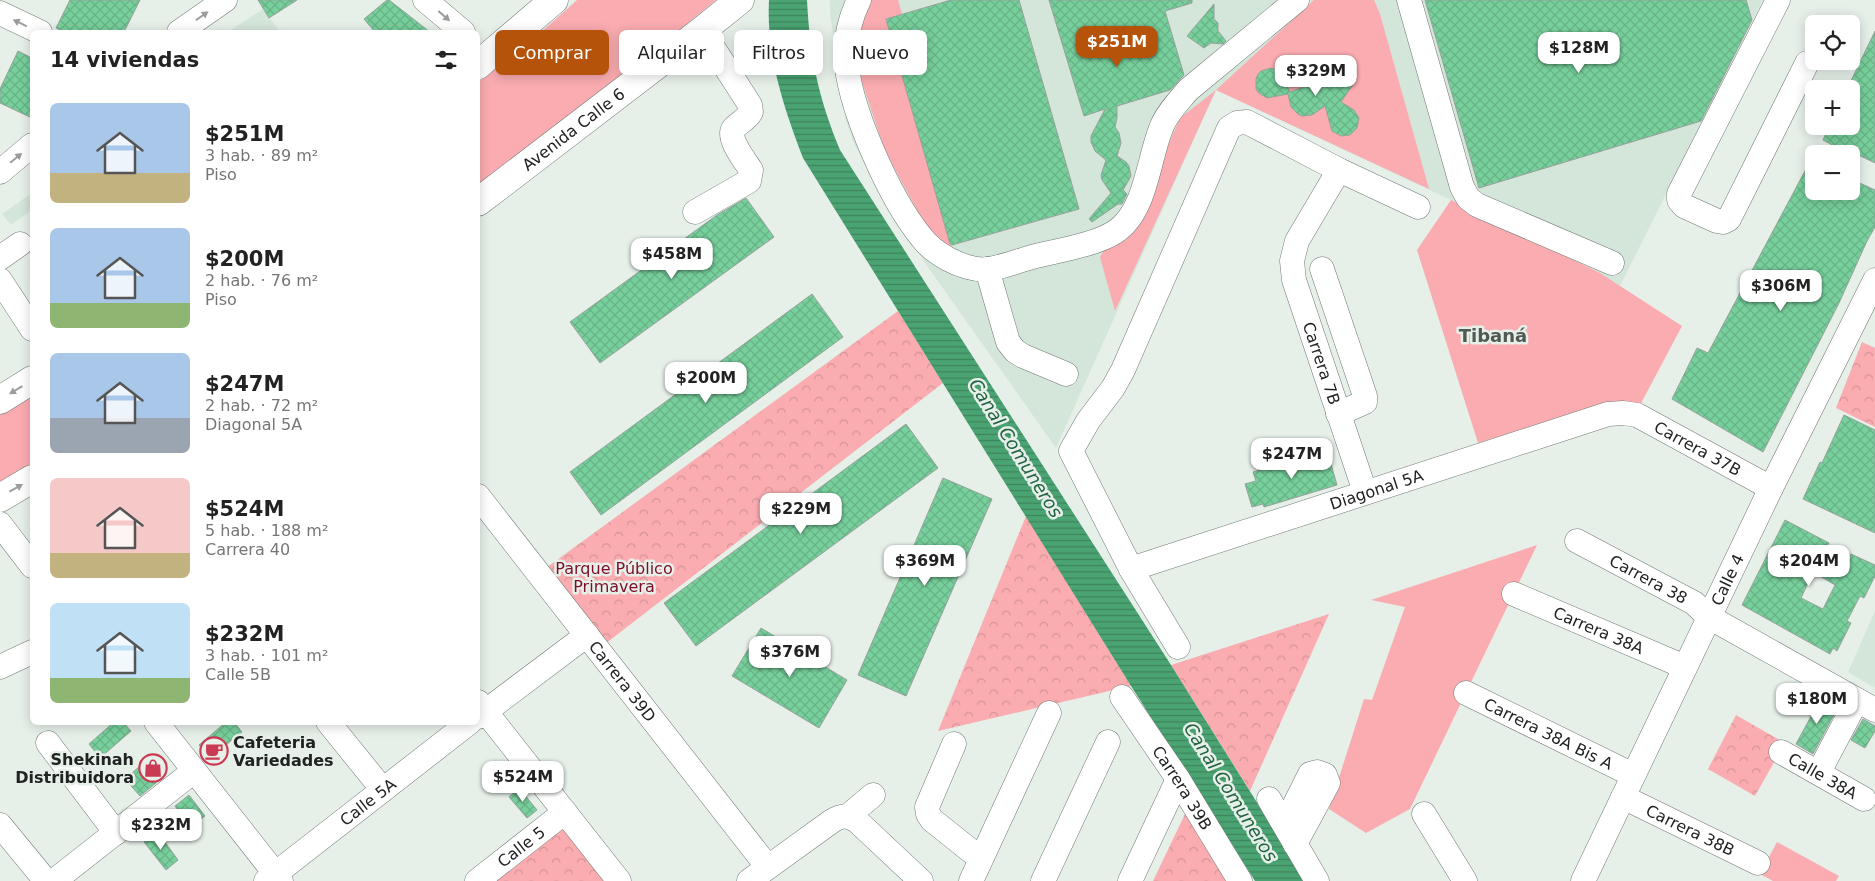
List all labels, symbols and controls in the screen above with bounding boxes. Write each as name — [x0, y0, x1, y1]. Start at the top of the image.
one-way arrow — [195, 11, 209, 21]
one-way arrow — [437, 11, 450, 22]
map controls — [1805, 15, 1860, 200]
button: locate — [1805, 15, 1860, 70]
one-way arrow — [13, 19, 27, 27]
pin: $251M — [1082, 26, 1152, 68]
chip: Comprar — [495, 30, 609, 75]
chip: Alquilar — [619, 30, 724, 75]
chip: Filtros — [734, 30, 823, 75]
chip: Nuevo — [833, 30, 927, 75]
text: $251M — [1087, 32, 1147, 51]
pin: $128M — [1544, 32, 1614, 74]
text: $128M — [1549, 38, 1609, 57]
icon: filters — [432, 46, 460, 74]
text: 14 viviendas — [50, 48, 199, 72]
pin: $329M — [1281, 54, 1351, 97]
text: $329M — [1286, 61, 1346, 80]
button: + — [1805, 80, 1860, 135]
street label: Avenida Calle 6 — [518, 84, 628, 174]
text: $251M — [205, 122, 284, 146]
icon: home — [90, 123, 150, 183]
button: − — [1805, 145, 1860, 200]
text: 3 hab. · 89 m² — [205, 146, 318, 165]
one-way arrow — [9, 153, 22, 164]
text: Piso — [205, 165, 237, 184]
pin: $458M — [637, 238, 707, 280]
text: $458M — [642, 244, 702, 263]
text: $200M — [205, 247, 284, 271]
icon: home — [90, 248, 150, 308]
pin: $306M — [1746, 270, 1816, 312]
text: 2 hab. · 76 m² — [205, 271, 318, 290]
text: $306M — [1751, 276, 1811, 295]
text: Piso — [205, 290, 237, 309]
street label: Carrera 7B — [1299, 319, 1345, 407]
district label: Tibaná — [1459, 325, 1527, 346]
pin: $200M — [671, 362, 741, 404]
text: $200M — [676, 368, 736, 387]
text: $247M — [205, 372, 284, 396]
icon: home — [90, 373, 150, 433]
water label: Canal Comuneros — [965, 375, 1067, 521]
one-way arrow — [10, 386, 23, 395]
text: 2 hab. · 72 m² — [205, 396, 318, 415]
text: Diagonal 5A — [205, 415, 302, 434]
street label: Carrera 37B — [1651, 417, 1745, 479]
pin: $247M — [1257, 438, 1327, 480]
text: $247M — [1262, 444, 1322, 463]
street label: Diagonal 5A — [1327, 465, 1426, 513]
one-way arrow — [10, 484, 23, 493]
pin: $229M — [766, 492, 836, 535]
text: $524M — [205, 497, 284, 521]
icon: home — [90, 498, 150, 558]
text: $229M — [771, 499, 831, 518]
text: 5 hab. · 188 m² — [205, 521, 328, 540]
text: Carrera 40 — [205, 540, 290, 559]
pin: $369M — [890, 544, 960, 587]
pin: $204M — [1774, 544, 1844, 587]
text: $369M — [895, 551, 955, 570]
street label: Carrera 38 — [1606, 551, 1691, 607]
street label: Calle 4 — [1707, 551, 1748, 609]
text: $204M — [1779, 551, 1839, 570]
park label: Parque Público Primavera — [555, 559, 673, 596]
street label: Carrera 38A — [1551, 603, 1647, 658]
text: $232M — [205, 622, 284, 646]
icon: home — [90, 623, 150, 683]
pin: $376M — [755, 636, 825, 678]
street label: Carrera 39D — [585, 637, 660, 725]
text: $376M — [760, 642, 820, 661]
text: 3 hab. · 101 m² — [205, 646, 328, 665]
text: Calle 5B — [205, 665, 271, 684]
pin: $180M — [1782, 682, 1852, 725]
text: $180M — [1787, 689, 1847, 708]
street label: Carrera 38A Bis A — [1481, 694, 1616, 773]
water label: Canal Comuneros — [1180, 719, 1282, 865]
place label: Cafeteria Variedades — [233, 733, 334, 770]
cafe icon: Cafeteria Variedades — [199, 736, 229, 766]
street label: Carrera 39B — [1148, 742, 1216, 833]
street label: Calle 38A — [1785, 749, 1861, 803]
place label: Shekinah Distribuidora — [15, 750, 134, 787]
shop icon: Shekinah Distribuidora — [138, 753, 168, 783]
pin: $524M — [488, 760, 558, 803]
text: $524M — [493, 767, 553, 786]
street label: Calle 5A — [336, 774, 400, 829]
street label: Carrera 38B — [1643, 800, 1738, 860]
pin: $232M — [126, 808, 196, 851]
text: $232M — [131, 815, 191, 834]
street label: Calle 5 — [494, 822, 549, 871]

